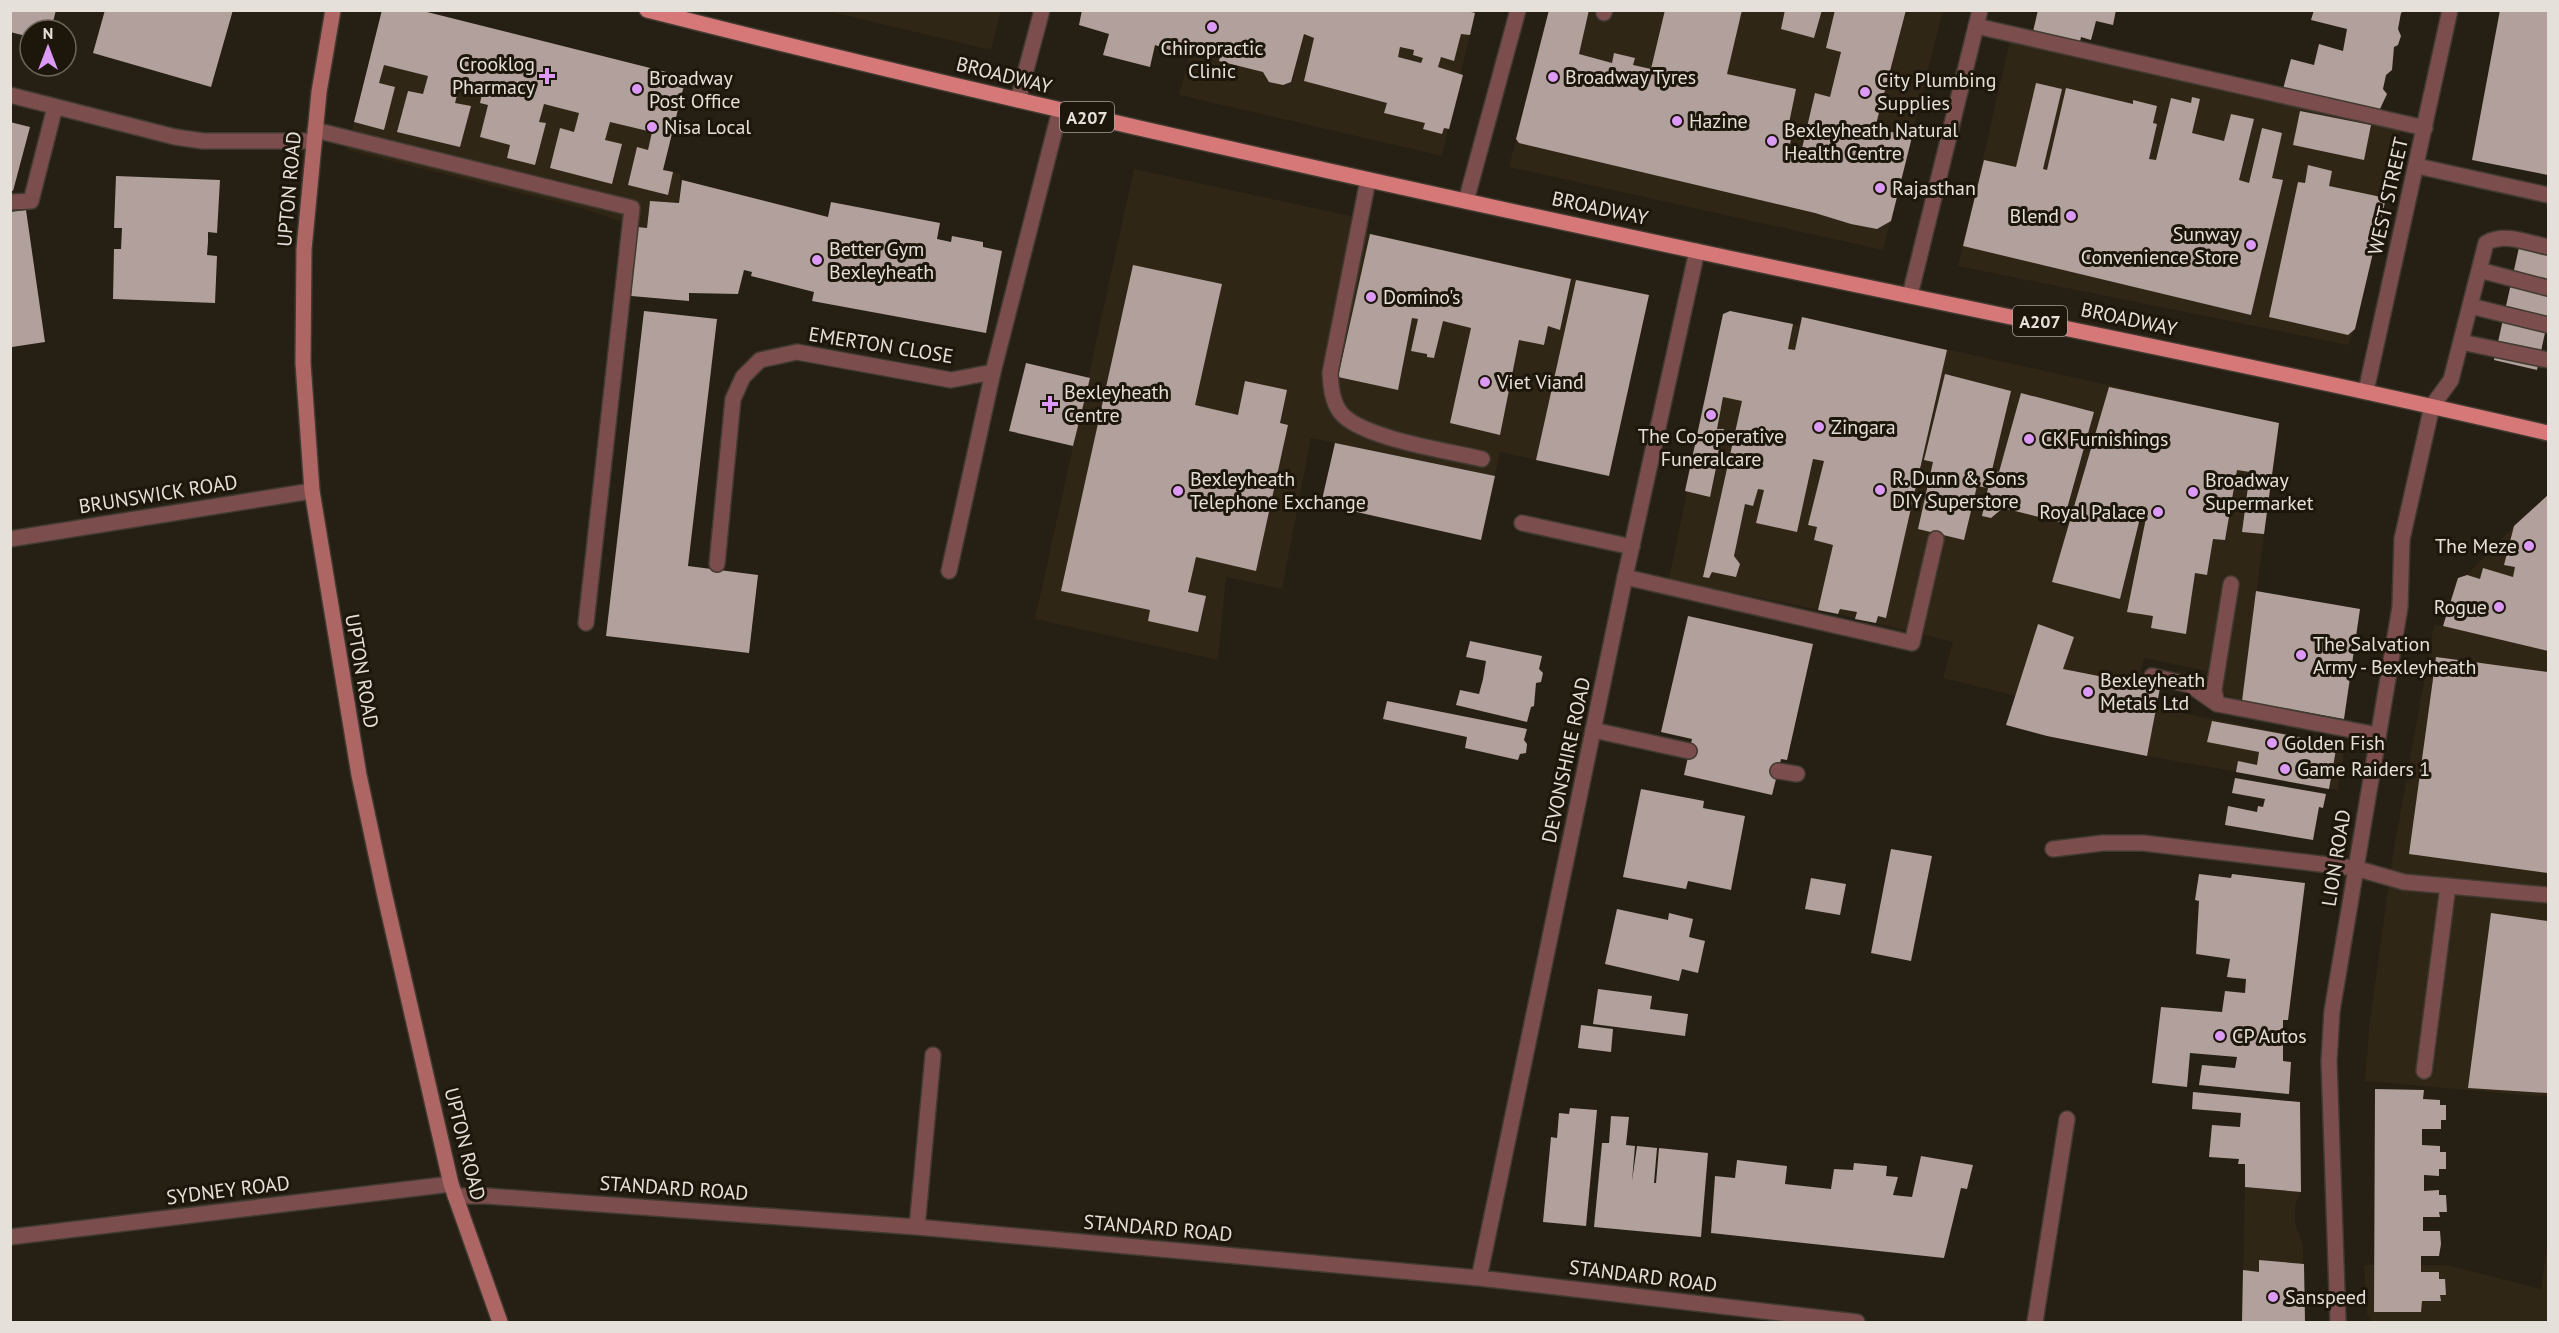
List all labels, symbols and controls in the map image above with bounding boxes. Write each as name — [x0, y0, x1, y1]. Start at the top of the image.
north arrow — [18, 18, 78, 78]
marker: Chiropractic Clinic — [1205, 20, 1219, 34]
text: N — [43, 23, 53, 43]
place label: Chiropractic Clinic — [1161, 35, 1263, 84]
place label: Crooklog Pharmacy — [452, 51, 536, 100]
street label: BROADWAY — [953, 51, 1055, 100]
place label: Broadway Tyres — [1565, 64, 1696, 90]
place label: Broadway Post Office — [649, 65, 740, 114]
place label: City Plumbing Supplies — [1877, 67, 1996, 116]
marker: Crooklog Pharmacy — [540, 69, 554, 83]
marker: Broadway Tyres — [1546, 70, 1560, 84]
marker: Broadway Post Office — [630, 82, 644, 96]
marker: City Plumbing Supplies — [1858, 85, 1872, 99]
road number: A207 — [1060, 102, 1114, 132]
place label: Hazine — [1689, 108, 1748, 134]
place label: Nisa Local — [664, 114, 751, 140]
marker: Hazine — [1670, 114, 1684, 128]
place label: Bexleyheath Natural Health Centre — [1784, 117, 1958, 166]
marker: Nisa Local — [645, 120, 659, 134]
street label: UPTON ROAD — [271, 130, 307, 248]
marker: Bexleyheath Natural Health Centre — [1765, 134, 1779, 148]
street label: WEST STREET — [2362, 135, 2414, 257]
place label: Rajasthan — [1892, 175, 1976, 201]
marker: Rajasthan — [1873, 181, 1887, 195]
street label: BROADWAY — [1549, 185, 1651, 231]
place label: Blend — [2010, 203, 2059, 229]
marker: Blend — [2064, 209, 2078, 223]
place label: Sunway Convenience Store — [2081, 221, 2240, 270]
place label: Better Gym Bexleyheath — [829, 236, 934, 285]
marker: Sunway Convenience Store — [2244, 238, 2258, 252]
marker: Better Gym Bexleyheath — [810, 253, 824, 267]
place label: Domino's — [1383, 284, 1461, 310]
marker: Domino's — [1364, 290, 1378, 304]
street label: BROADWAY — [2078, 296, 2180, 342]
road number: A207 — [2013, 306, 2067, 336]
street label: EMERTON CLOSE — [807, 321, 955, 369]
place label: Viet Viand — [1496, 369, 1584, 395]
marker: Viet Viand — [1478, 375, 1492, 389]
place label: Bexleyheath Centre — [1064, 379, 1169, 428]
marker: Bexleyheath Centre — [1041, 395, 1059, 413]
marker: The Co-operative Funeralcare — [1704, 408, 1718, 422]
place label: Zingara — [1831, 414, 1896, 440]
marker: Zingara — [1812, 420, 1826, 434]
place label: The Co-operative Funeralcare — [1638, 423, 1784, 472]
place label: CK Furnishings — [2041, 426, 2168, 452]
marker: CK Furnishings — [2022, 432, 2036, 446]
place label: R. Dunn & Sons DIY Superstore — [1892, 465, 2025, 514]
place label: Bexleyheath Telephone Exchange — [1190, 466, 1366, 515]
place label: Broadway Supermarket — [2205, 467, 2314, 516]
street label: BRUNSWICK ROAD — [77, 469, 239, 519]
marker: R. Dunn & Sons DIY Superstore — [1873, 483, 1887, 497]
marker: Bexleyheath Telephone Exchange — [1171, 484, 1185, 498]
marker: Broadway Supermarket — [2186, 485, 2200, 499]
place label: Royal Palace — [2039, 499, 2146, 525]
marker: Royal Palace — [2151, 505, 2165, 519]
place label: The Meze — [2435, 533, 2517, 559]
marker: The Meze — [2522, 539, 2536, 553]
place label: Rogue — [2434, 594, 2487, 620]
marker: Rogue — [2492, 600, 2506, 614]
street label: UPTON ROAD — [339, 612, 385, 730]
place label: The Salvation Army - Bexleyheath — [2313, 631, 2476, 680]
marker: The Salvation Army - Bexleyheath — [2294, 648, 2308, 662]
place label: Bexleyheath Metals Ltd — [2100, 667, 2205, 716]
street label: DEVONSHIRE ROAD — [1536, 675, 1596, 845]
marker: Bexleyheath Metals Ltd — [2081, 685, 2095, 699]
place label: Golden Fish — [2284, 730, 2385, 756]
marker: Golden Fish — [2265, 736, 2279, 750]
place label: Game Raiders 1 — [2297, 756, 2430, 782]
marker: Game Raiders 1 — [2278, 762, 2292, 776]
street label: LION ROAD — [2316, 808, 2356, 908]
place label: CP Autos — [2232, 1023, 2307, 1049]
marker: CP Autos — [2213, 1029, 2227, 1043]
street label: UPTON ROAD — [438, 1085, 492, 1203]
street label: SYDNEY ROAD — [165, 1170, 291, 1210]
street label: STANDARD ROAD — [599, 1170, 749, 1206]
street label: STANDARD ROAD — [1083, 1209, 1233, 1247]
street label: STANDARD ROAD — [1567, 1254, 1719, 1298]
place label: Sanspeed — [2285, 1284, 2367, 1310]
marker: Sanspeed — [2266, 1290, 2280, 1304]

